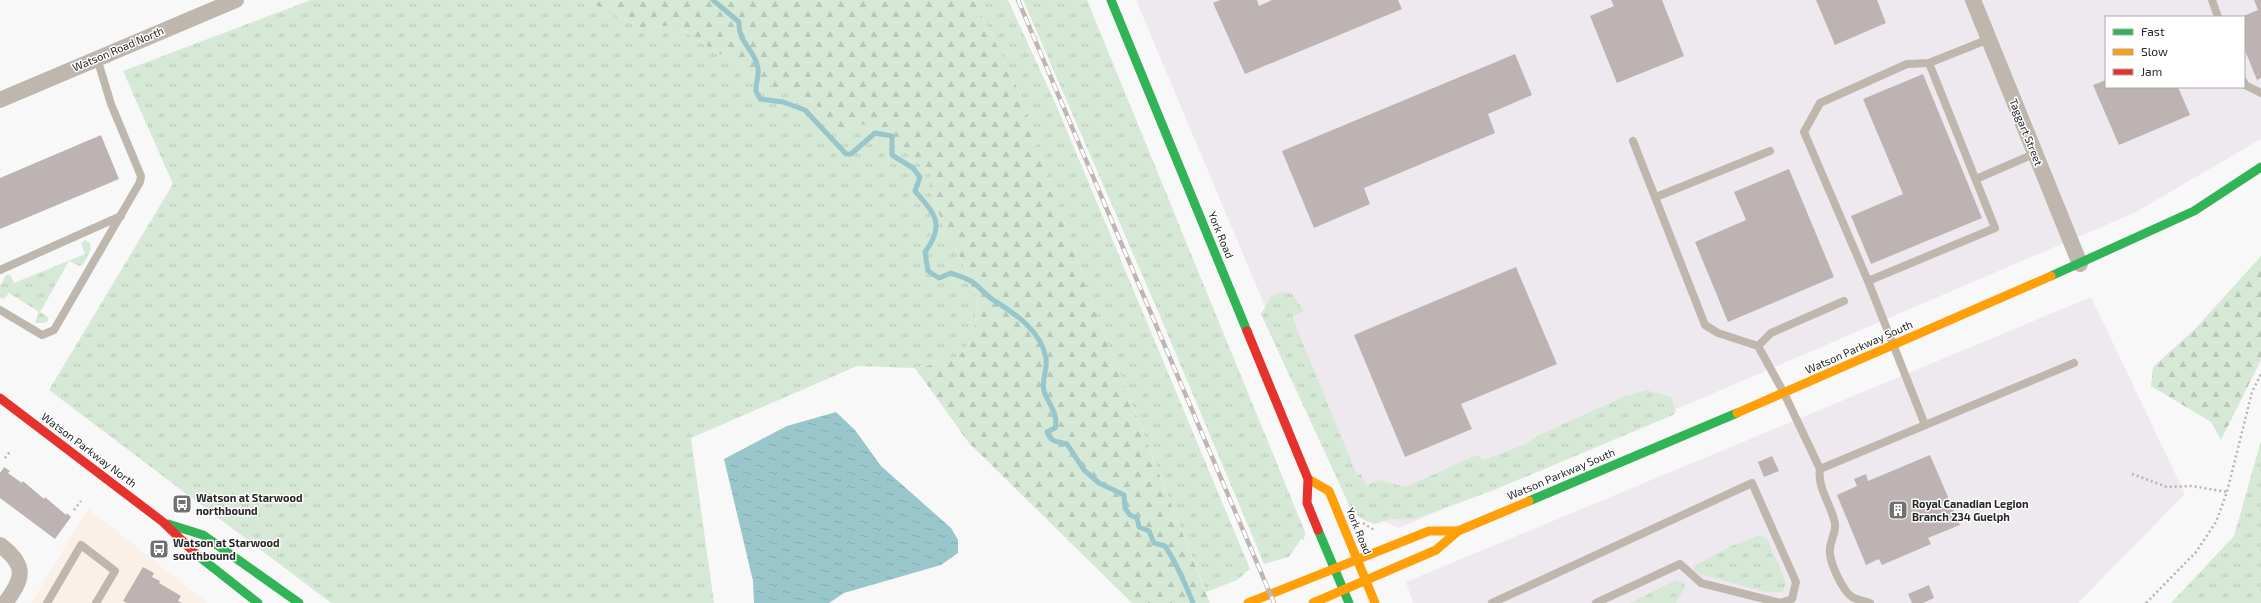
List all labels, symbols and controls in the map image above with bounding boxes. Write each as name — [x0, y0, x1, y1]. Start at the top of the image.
legend — [2105, 16, 2245, 88]
street label: Watson Road North — [70, 23, 165, 74]
text: Fast — [2141, 24, 2165, 38]
text: Slow — [2141, 44, 2168, 58]
text: Jam — [2141, 64, 2162, 78]
street label: Taggart Street — [2007, 96, 2046, 167]
street label: York Road — [1206, 209, 1237, 260]
street label: Watson Parkway South — [1803, 317, 1914, 376]
street label: Watson Parkway North — [39, 410, 139, 490]
street label: Watson Parkway South — [1505, 445, 1617, 502]
place label: Watson at Starwood northbound — [196, 491, 303, 517]
bus stop icon: Watson at Starwood northbound — [171, 493, 193, 515]
place label: Royal Canadian Legion Branch 234 Guelph — [1912, 497, 2029, 523]
building icon: Royal Canadian Legion Branch 234 Guelph — [1887, 499, 1909, 521]
street label: York Road — [1344, 505, 1375, 556]
place label: Watson at Starwood southbound — [173, 536, 280, 562]
bus stop icon: Watson at Starwood southbound — [148, 538, 170, 560]

